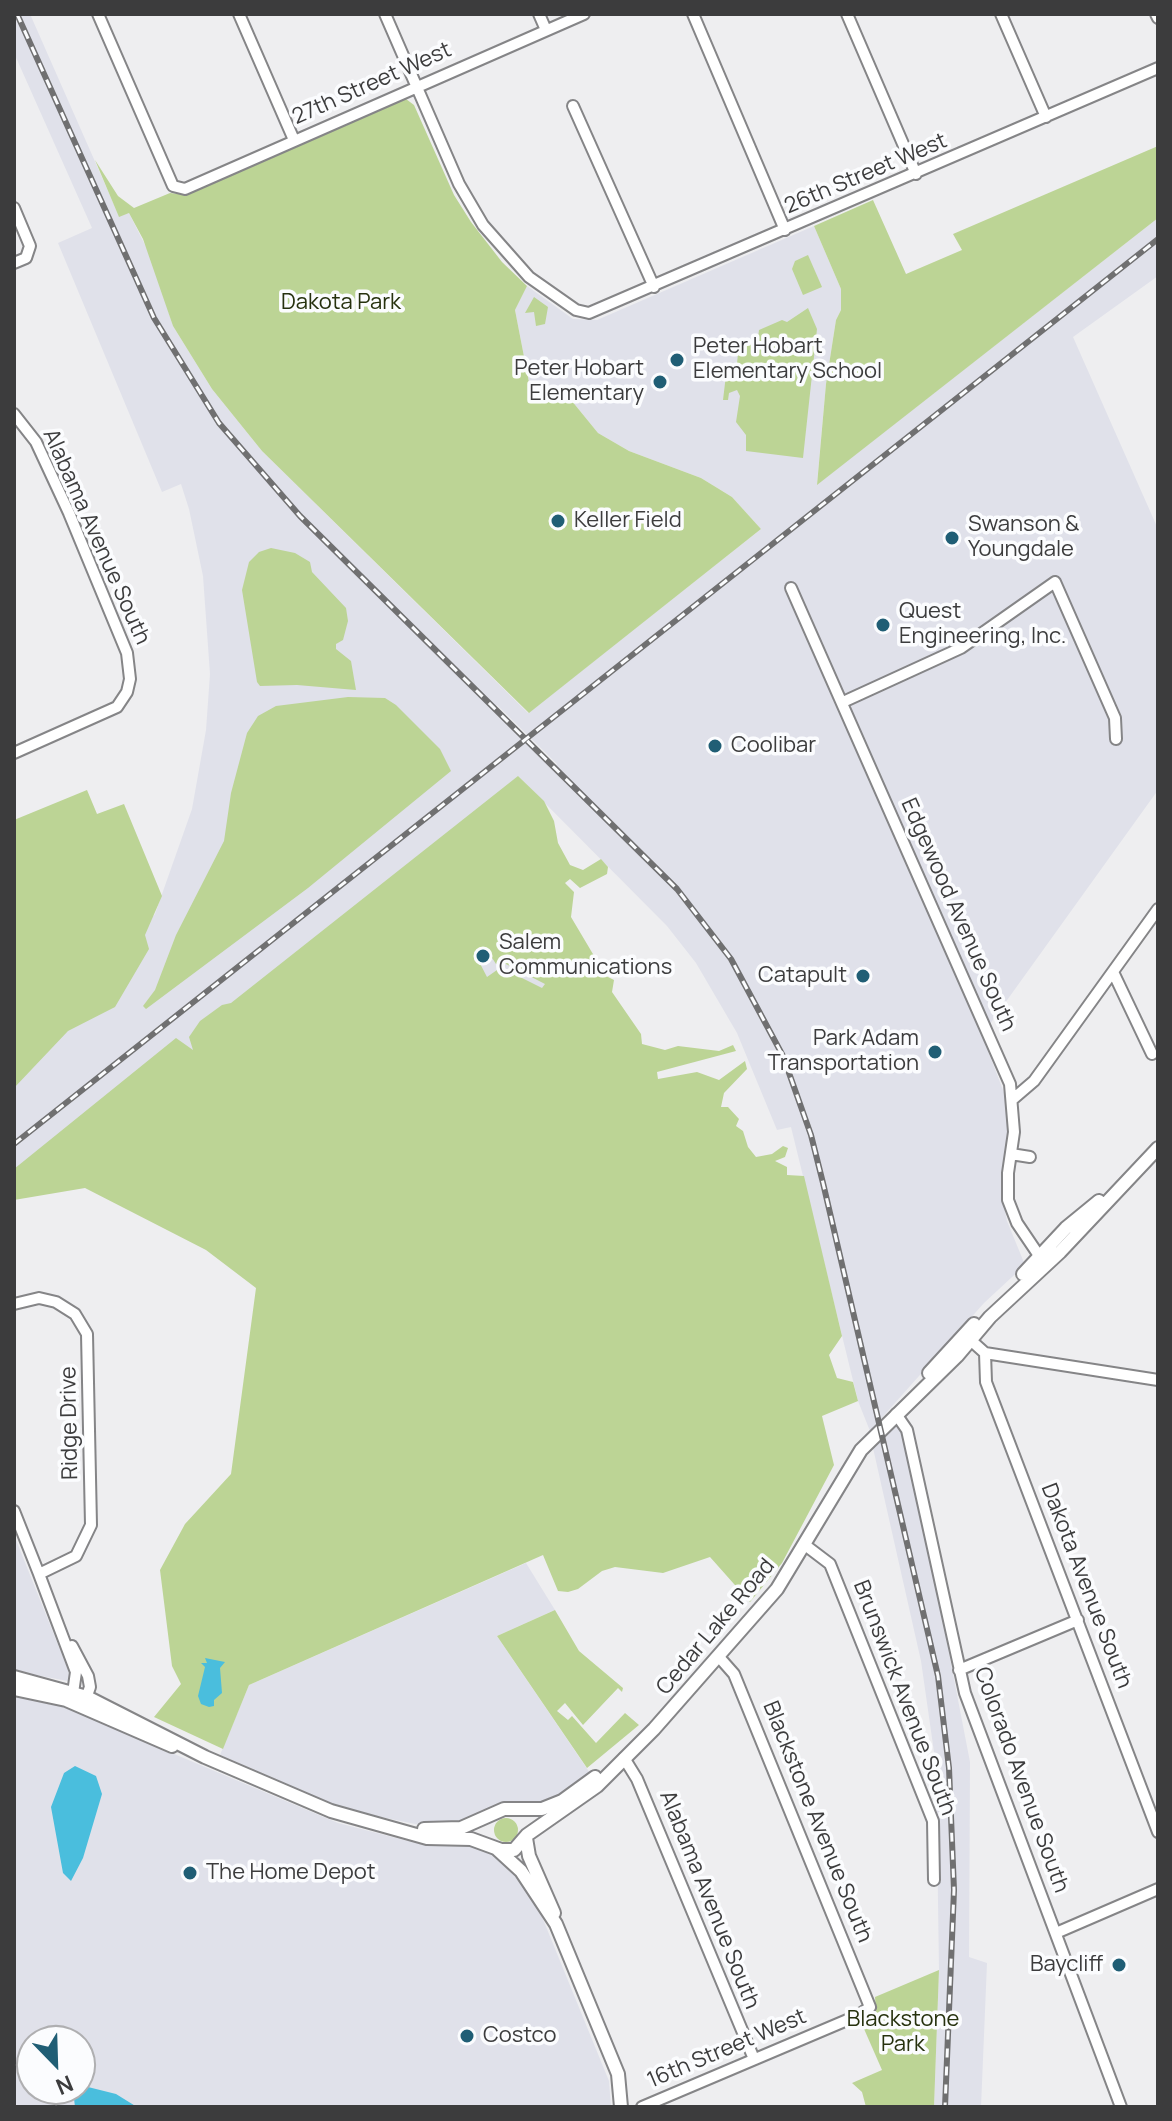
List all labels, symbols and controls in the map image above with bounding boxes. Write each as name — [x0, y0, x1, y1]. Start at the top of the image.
street label: 27th Street West — [288, 37, 456, 131]
street label: 26th Street West — [781, 128, 951, 220]
park label: Dakota Park — [281, 290, 401, 316]
place label: Peter Hobart Elementary School — [693, 334, 882, 386]
marker: Peter Hobart Elementary School — [668, 351, 686, 369]
place label: Peter Hobart Elementary — [514, 356, 644, 408]
marker: Peter Hobart Elementary — [651, 373, 669, 391]
street label: Alabama Avenue South — [37, 425, 155, 649]
place label: Keller Field — [574, 508, 682, 534]
marker: Keller Field — [549, 512, 567, 530]
place label: Swanson & Youngdale — [968, 512, 1079, 564]
marker: Swanson & Youngdale — [943, 529, 961, 547]
place label: Quest Engineering, Inc. — [899, 599, 1066, 650]
marker: Quest Engineering, Inc. — [874, 616, 892, 634]
place label: Coolibar — [731, 733, 816, 759]
marker: Coolibar — [706, 737, 724, 755]
street label: Edgewood Avenue South — [895, 794, 1021, 1036]
place label: Salem Communications — [499, 930, 672, 982]
marker: Salem Communications — [474, 947, 492, 965]
place label: Catapult — [758, 963, 847, 989]
marker: Catapult — [854, 967, 872, 985]
place label: Park Adam Transportation — [768, 1026, 919, 1078]
marker: Park Adam Transportation — [926, 1043, 944, 1061]
street label: Ridge Drive — [56, 1366, 84, 1480]
street label: Dakota Avenue South — [1035, 1480, 1137, 1692]
street label: Cedar Lake Road — [651, 1554, 781, 1700]
street label: Brunswick Avenue South — [847, 1577, 961, 1819]
street label: Colorado Avenue South — [968, 1664, 1074, 1896]
street label: Blackstone Avenue South — [756, 1697, 878, 1947]
street label: Alabama Avenue South — [653, 1787, 765, 2013]
place label: The Home Depot — [206, 1860, 376, 1886]
marker: The Home Depot — [181, 1864, 199, 1882]
place label: Baycliff — [1030, 1952, 1103, 1978]
marker: Baycliff — [1110, 1956, 1128, 1974]
street label: 16th Street West — [644, 2004, 810, 2094]
park label: Blackstone Park — [847, 2007, 959, 2058]
place label: Costco — [483, 2023, 556, 2049]
north arrow — [16, 2025, 96, 2105]
marker: Costco — [458, 2027, 476, 2045]
text: N — [51, 2068, 78, 2102]

